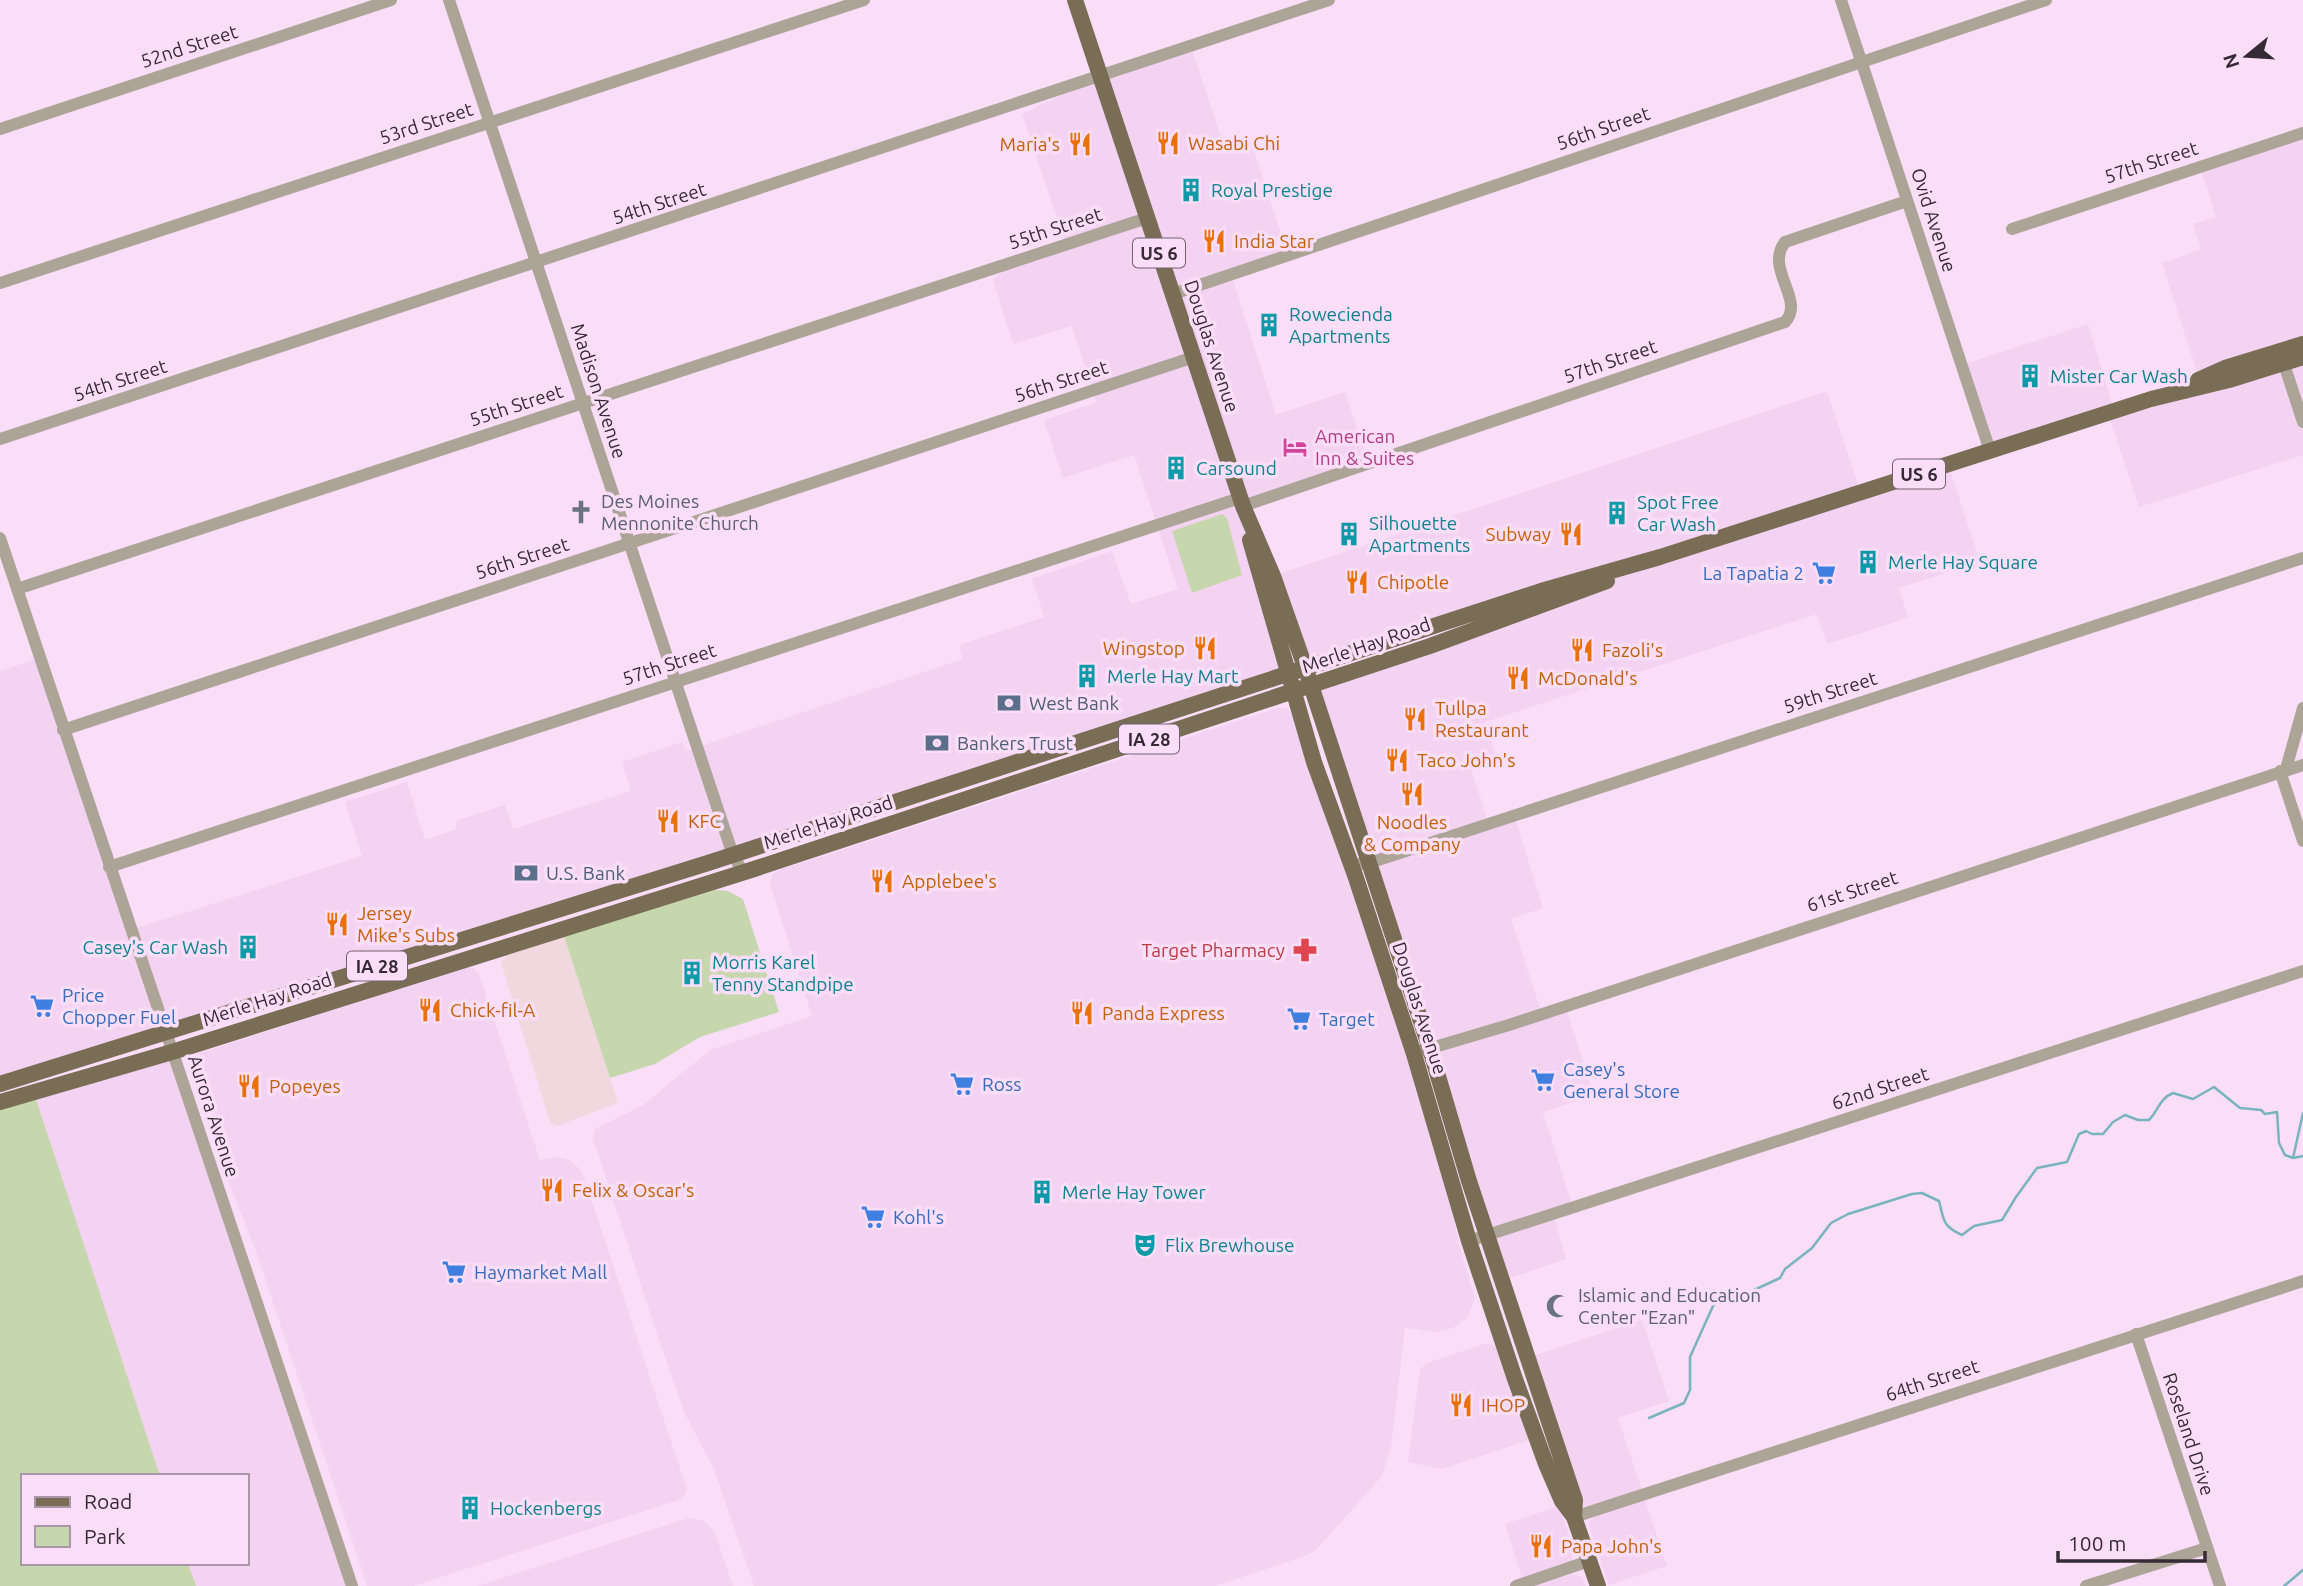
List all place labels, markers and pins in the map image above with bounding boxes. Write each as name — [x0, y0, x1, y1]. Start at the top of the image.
restaurant icon: Wasabi Chi — [1154, 129, 1182, 157]
restaurant icon: Maria's — [1066, 130, 1094, 158]
place label: Wasabi Chi — [1188, 132, 1280, 154]
place label: Maria's — [1000, 133, 1060, 155]
building icon: Royal Prestige — [1177, 176, 1205, 204]
place label: Royal Prestige — [1211, 179, 1333, 201]
restaurant icon: India Star — [1200, 227, 1228, 255]
place label: India Star — [1234, 230, 1314, 252]
place label: Rowecienda Apartments — [1289, 303, 1393, 347]
building icon: Rowecienda Apartments — [1255, 311, 1283, 339]
building icon: Mister Car Wash — [2016, 362, 2044, 390]
place label: Mister Car Wash — [2050, 365, 2188, 387]
place label: American Inn & Suites — [1315, 425, 1414, 469]
hotel icon: American Inn & Suites — [1281, 433, 1309, 461]
building icon: Carsound — [1162, 454, 1190, 482]
place label: Carsound — [1196, 457, 1277, 479]
place label: Des Moines Mennonite Church — [601, 490, 759, 534]
place label: Spot Free Car Wash — [1637, 491, 1719, 535]
church icon: Des Moines Mennonite Church — [567, 498, 595, 526]
building icon: Spot Free Car Wash — [1603, 499, 1631, 527]
place label: Silhouette Apartments — [1369, 512, 1470, 556]
building icon: Silhouette Apartments — [1335, 520, 1363, 548]
restaurant icon: Subway — [1557, 520, 1585, 548]
place label: Subway — [1485, 523, 1551, 545]
building icon: Merle Hay Square — [1854, 548, 1882, 576]
place label: Merle Hay Square — [1888, 551, 2038, 573]
supermarket icon: La Tapatia 2 — [1810, 559, 1838, 587]
place label: La Tapatia 2 — [1703, 562, 1804, 584]
restaurant icon: Chipotle — [1343, 568, 1371, 596]
place label: Chipotle — [1377, 571, 1449, 593]
restaurant icon: Wingstop — [1191, 634, 1219, 662]
restaurant icon: Fazoli's — [1568, 636, 1596, 664]
place label: Wingstop — [1103, 637, 1185, 659]
place label: Fazoli's — [1602, 639, 1663, 661]
building icon: Merle Hay Mart — [1073, 662, 1101, 690]
restaurant icon: McDonald's — [1504, 664, 1532, 692]
place label: Merle Hay Mart — [1107, 665, 1239, 687]
place label: McDonald's — [1538, 667, 1637, 689]
bank icon: West Bank — [995, 689, 1023, 717]
place label: West Bank — [1029, 692, 1120, 714]
place label: Tullpa Restaurant — [1435, 697, 1529, 741]
restaurant icon: Tullpa Restaurant — [1401, 705, 1429, 733]
bank icon: Bankers Trust — [923, 729, 951, 757]
place label: Bankers Trust — [957, 732, 1073, 754]
restaurant icon: Taco John's — [1383, 746, 1411, 774]
place label: Taco John's — [1417, 749, 1515, 771]
restaurant icon: Noodles & Company — [1398, 780, 1426, 808]
restaurant icon: KFC — [654, 807, 682, 835]
place label: KFC — [688, 810, 722, 832]
place label: Noodles & Company — [1364, 811, 1460, 855]
bank icon: U.S. Bank — [512, 859, 540, 887]
place label: U.S. Bank — [546, 862, 626, 884]
restaurant icon: Applebee's — [868, 867, 896, 895]
place label: Applebee's — [902, 870, 997, 892]
place label: Jersey Mike's Subs — [357, 902, 455, 946]
restaurant icon: Jersey Mike's Subs — [323, 910, 351, 938]
building icon: Casey's Car Wash — [234, 933, 262, 961]
place label: Casey's Car Wash — [82, 936, 228, 958]
pharmacy icon: Target Pharmacy — [1291, 936, 1319, 964]
place label: Target Pharmacy — [1141, 939, 1285, 961]
place label: Morris Karel Tenny Standpipe — [712, 951, 854, 995]
building icon: Morris Karel Tenny Standpipe — [678, 959, 706, 987]
place label: Price Chopper Fuel — [62, 984, 176, 1028]
supermarket icon: Price Chopper Fuel — [28, 992, 56, 1020]
restaurant icon: Chick-fil-A — [416, 996, 444, 1024]
place label: Chick-fil-A — [450, 999, 536, 1021]
restaurant icon: Panda Express — [1068, 999, 1096, 1027]
place label: Panda Express — [1102, 1002, 1225, 1024]
supermarket icon: Target — [1285, 1005, 1313, 1033]
place label: Target — [1319, 1008, 1375, 1030]
place label: Casey's General Store — [1563, 1058, 1680, 1102]
supermarket icon: Casey's General Store — [1529, 1066, 1557, 1094]
supermarket icon: Ross — [948, 1070, 976, 1098]
restaurant icon: Popeyes — [235, 1072, 263, 1100]
place label: Ross — [982, 1073, 1021, 1095]
place label: Popeyes — [269, 1075, 341, 1097]
restaurant icon: Felix & Oscar's — [538, 1176, 566, 1204]
building icon: Merle Hay Tower — [1028, 1178, 1056, 1206]
place label: Felix & Oscar's — [572, 1179, 694, 1201]
place label: Merle Hay Tower — [1062, 1181, 1206, 1203]
supermarket icon: Kohl's — [859, 1203, 887, 1231]
place label: Kohl's — [893, 1206, 944, 1228]
theatre icon: Flix Brewhouse — [1131, 1231, 1159, 1259]
place label: Flix Brewhouse — [1165, 1234, 1295, 1256]
supermarket icon: Haymarket Mall — [440, 1258, 468, 1286]
place label: Haymarket Mall — [474, 1261, 607, 1283]
place label: Islamic and Education Center "Ezan" — [1578, 1284, 1761, 1328]
mosque icon: Islamic and Education Center "Ezan" — [1544, 1292, 1572, 1320]
restaurant icon: IHOP — [1447, 1391, 1475, 1419]
place label: IHOP — [1481, 1394, 1525, 1416]
building icon: Hockenbergs — [456, 1494, 484, 1522]
place label: Hockenbergs — [490, 1497, 602, 1519]
restaurant icon: Papa John's — [1527, 1532, 1555, 1560]
place label: Papa John's — [1561, 1535, 1662, 1557]

